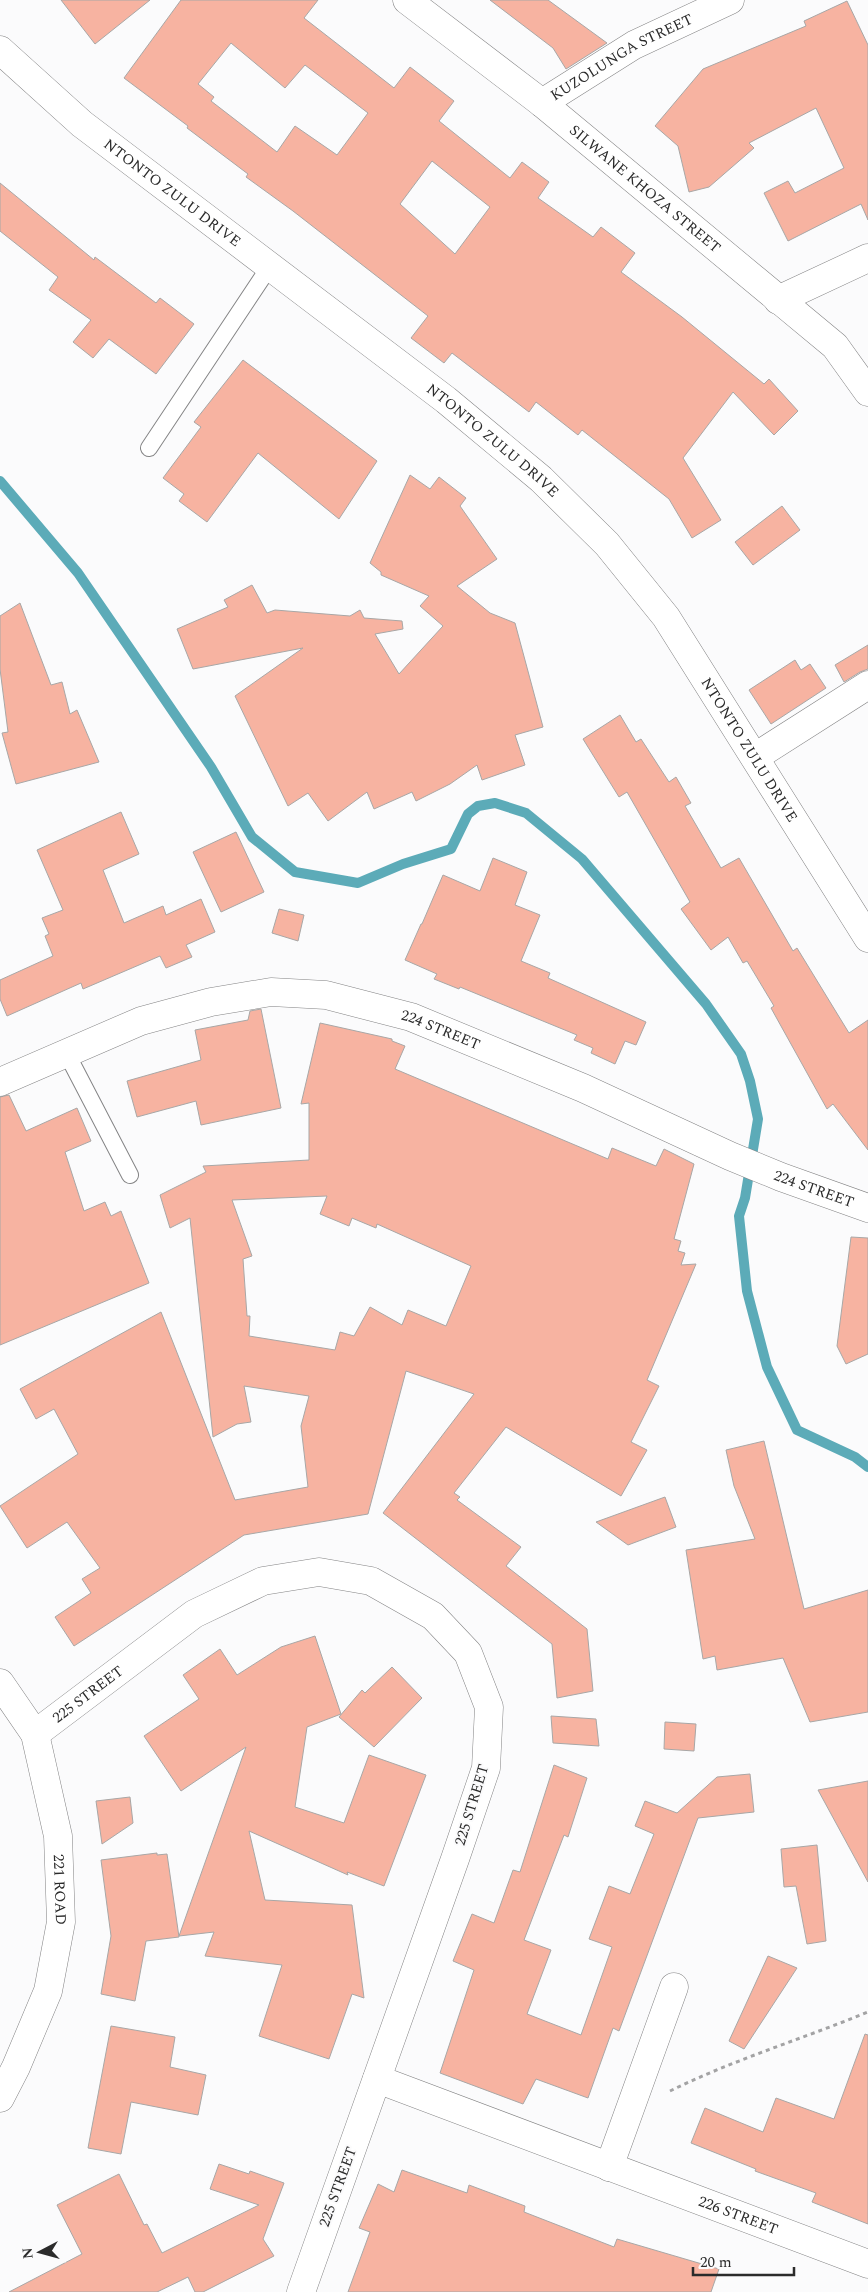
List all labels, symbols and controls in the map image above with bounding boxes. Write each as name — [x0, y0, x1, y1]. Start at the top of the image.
street label: KUZOLUNGA STREET — [546, 8, 697, 107]
street label: SILWANE KHOZA STREET — [564, 119, 726, 258]
street label: NTONTO ZULU DRIVE — [99, 133, 246, 252]
street label: NTONTO ZULU DRIVE — [422, 378, 565, 502]
street label: NTONTO ZULU DRIVE — [695, 673, 804, 826]
street label: 224 STREET — [399, 1003, 484, 1056]
street label: 224 STREET — [770, 1164, 857, 1214]
street label: 225 STREET — [47, 1660, 128, 1729]
street label: 225 STREET — [449, 1762, 495, 1848]
street label: 221 ROAD — [47, 1854, 73, 1925]
street label: 225 STREET — [313, 2144, 363, 2230]
street label: 226 STREET — [695, 2190, 782, 2241]
north arrow — [15, 2227, 65, 2277]
scale bar — [693, 2244, 794, 2276]
text: N — [17, 2247, 39, 2260]
text: 20 m — [700, 2251, 732, 2274]

